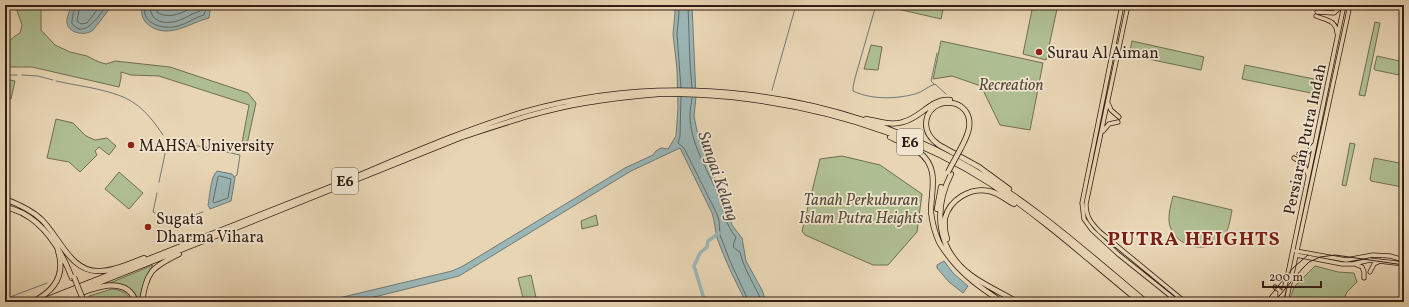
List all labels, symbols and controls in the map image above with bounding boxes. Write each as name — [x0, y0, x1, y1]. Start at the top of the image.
place label: Surau Al Aiman — [1047, 43, 1159, 65]
marker: Surau Al Aiman — [1034, 47, 1044, 57]
street label: Persiaran Putra Indah — [1279, 62, 1333, 217]
park label: Recreation — [978, 75, 1044, 97]
water label: Sungai Kelang — [691, 129, 744, 225]
road number: E6 — [897, 129, 923, 155]
place label: MAHSA University — [139, 136, 275, 158]
marker: MAHSA University — [126, 140, 136, 150]
road number: E6 — [332, 168, 358, 194]
park label: Tanah Perkuburan Islam Putra Heights — [799, 190, 923, 230]
place label: Sugata Dharma Vihara — [156, 209, 264, 249]
marker: Sugata Dharma Vihara — [143, 222, 153, 232]
district label: PUTRA HEIGHTS — [1107, 226, 1281, 254]
scale bar — [1263, 263, 1321, 289]
text: 200 m — [1269, 270, 1303, 286]

